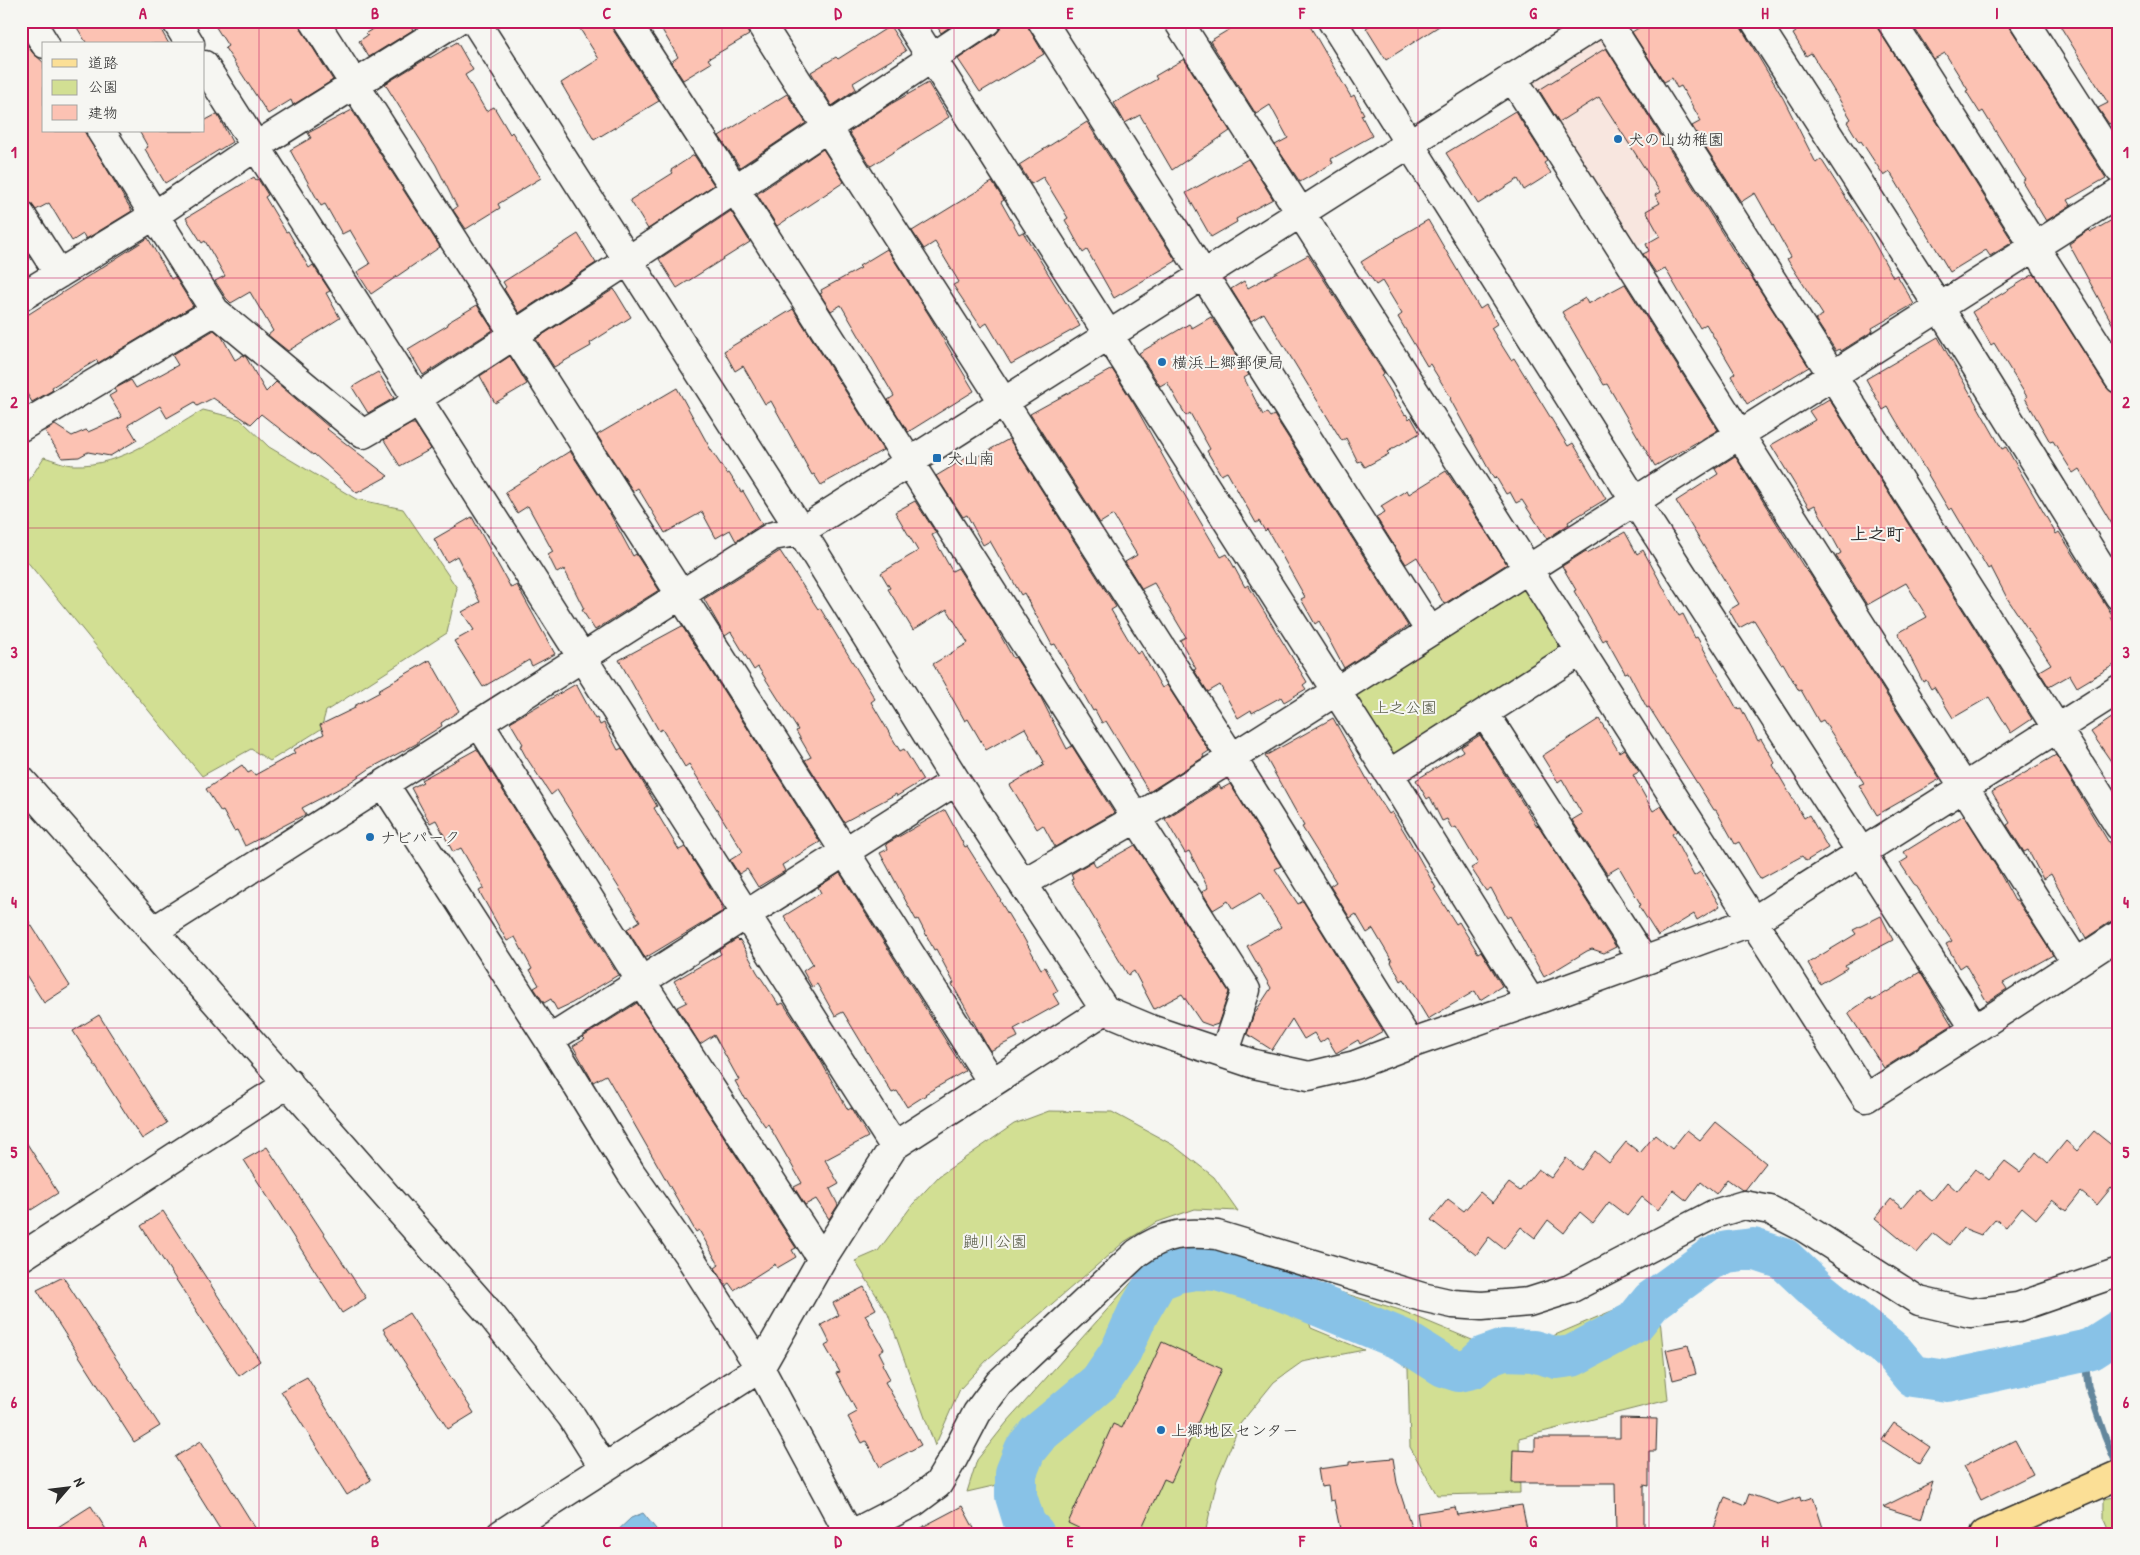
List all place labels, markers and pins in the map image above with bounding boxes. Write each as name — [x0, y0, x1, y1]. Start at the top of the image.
place label: 犬の山幼稚園 — [1628, 128, 1724, 150]
marker: 犬の山幼稚園 — [1612, 133, 1624, 145]
place label: 横浜上郷郵便局 — [1172, 351, 1284, 373]
marker: 横浜上郷郵便局 — [1156, 356, 1168, 368]
place label: 犬山南 — [947, 447, 995, 469]
marker: 犬山南 — [931, 452, 943, 464]
place label: ナビパーク — [380, 826, 460, 848]
marker: ナビパーク — [364, 831, 376, 843]
place label: 上郷地区センター — [1171, 1419, 1298, 1441]
marker: 上郷地区センター — [1155, 1424, 1167, 1436]

